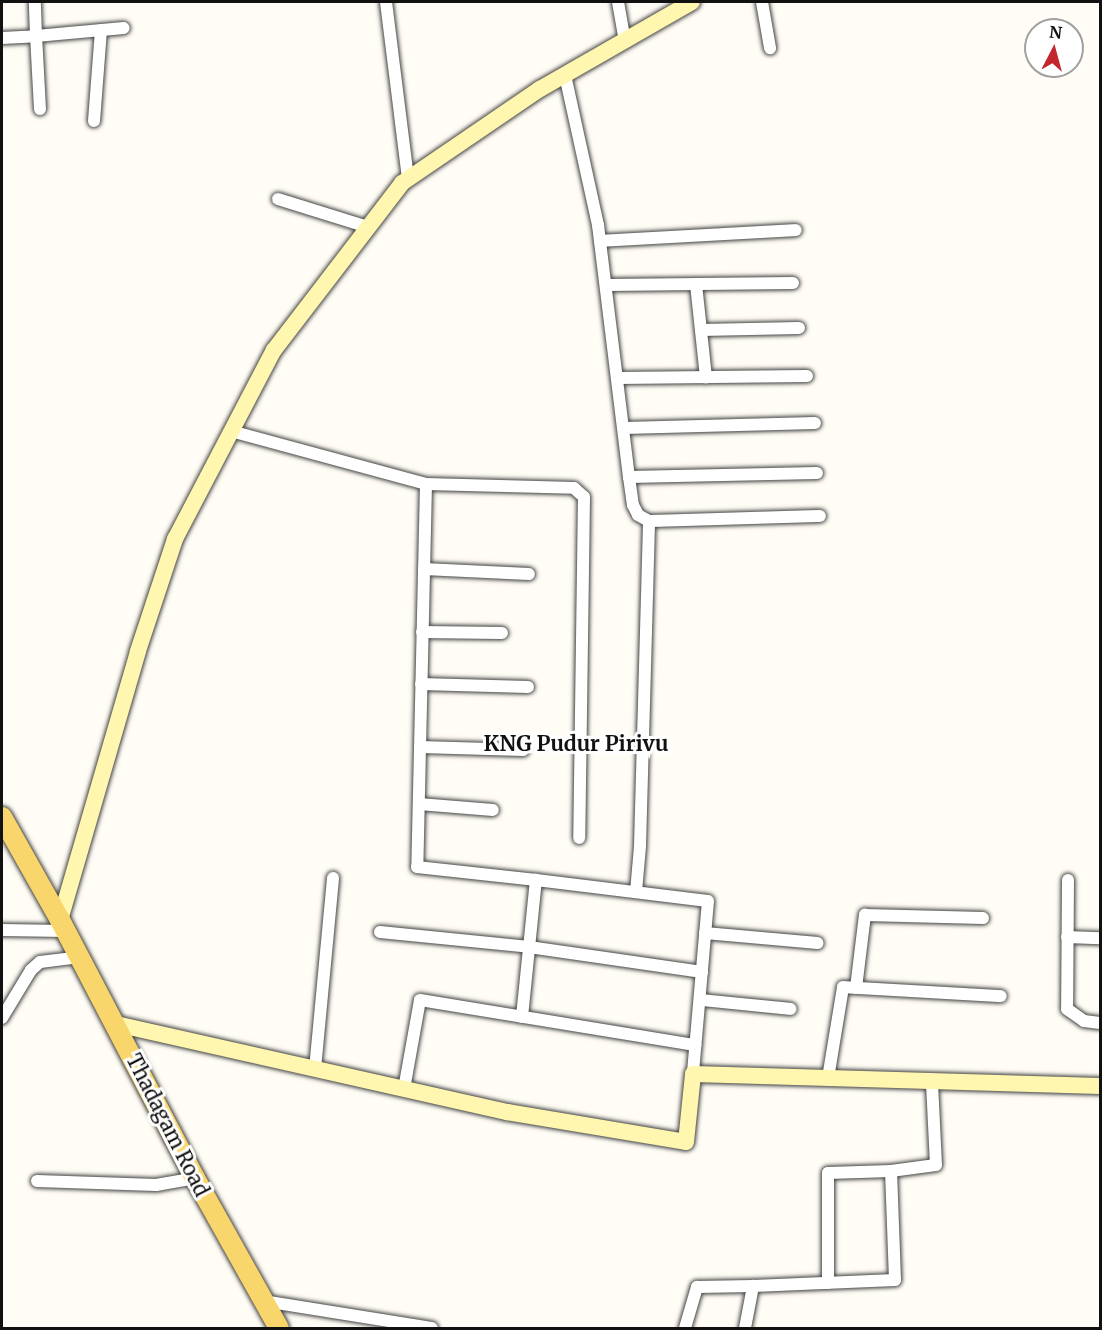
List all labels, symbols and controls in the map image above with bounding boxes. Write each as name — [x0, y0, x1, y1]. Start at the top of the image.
north arrow — [1024, 18, 1084, 78]
text: N — [1048, 21, 1063, 43]
district label: KNG Pudur Pirivu — [484, 731, 668, 757]
street label: Thadagam Road — [122, 1050, 214, 1200]

